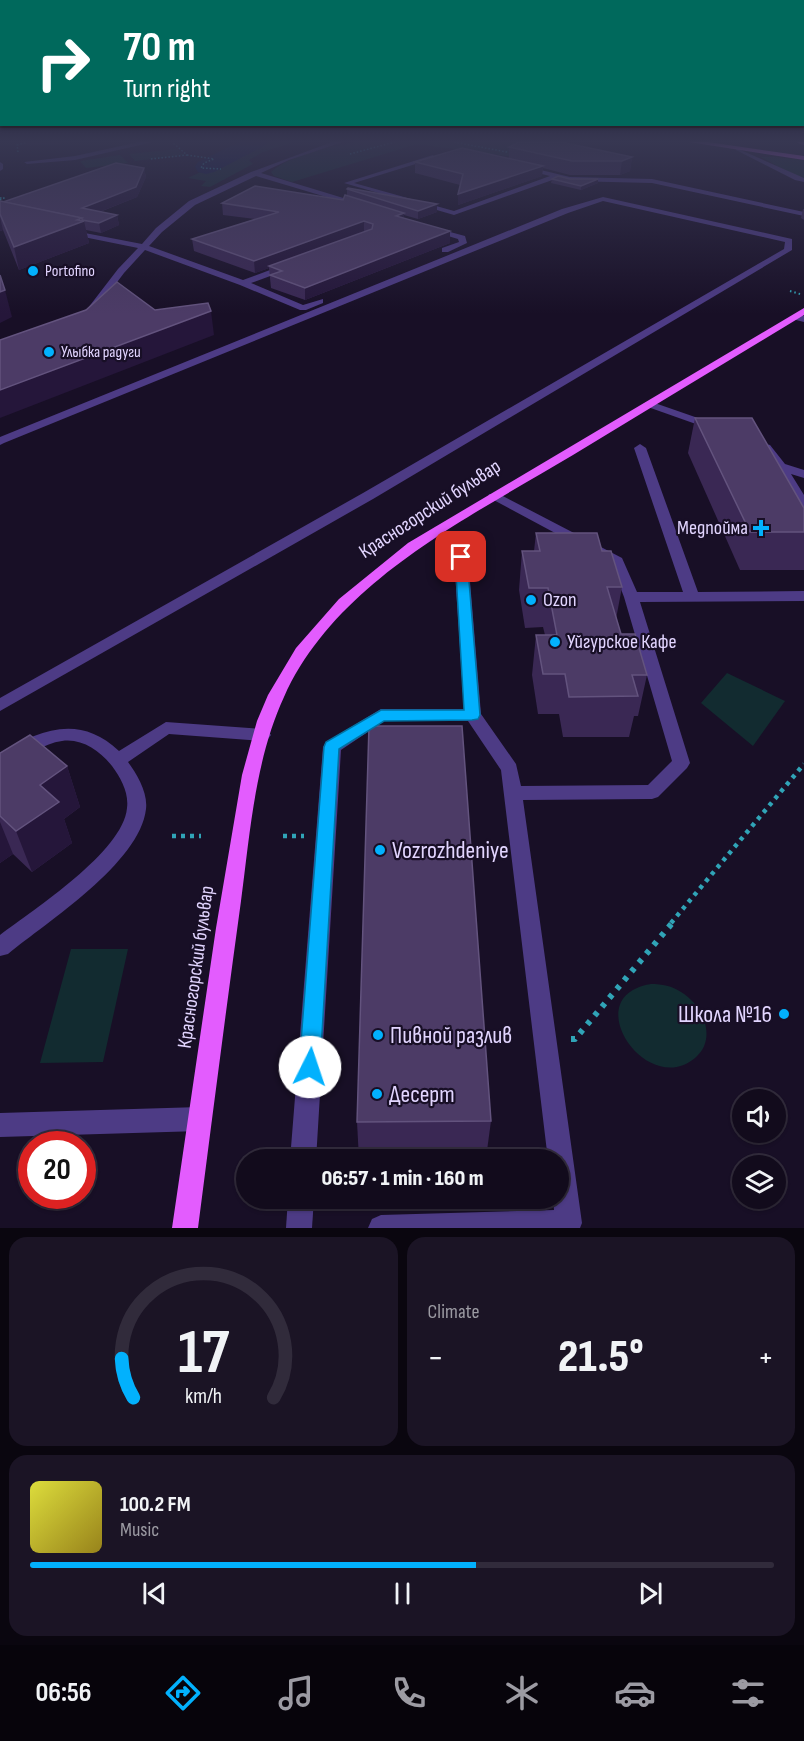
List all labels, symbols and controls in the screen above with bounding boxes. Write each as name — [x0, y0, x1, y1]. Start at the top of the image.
text: 70 m — [123, 22, 196, 73]
icon: right — [24, 24, 102, 102]
text: Turn right — [123, 73, 210, 105]
place label: Portofino — [45, 262, 95, 281]
marker: Portofino — [26, 264, 40, 278]
place label: Улыбка радуги — [61, 343, 141, 362]
marker: Улыбка радуги — [42, 345, 56, 359]
street label: Красногорский бульвар — [355, 454, 505, 564]
place label: Медпойма — [677, 516, 748, 540]
marker: Медпойма — [752, 519, 770, 537]
pin — [435, 531, 486, 582]
icon: arrive — [444, 540, 477, 573]
place label: Ozon — [543, 588, 577, 612]
marker: Ozon — [524, 593, 538, 607]
place label: Уйгурское Кафе — [567, 630, 677, 654]
marker: Уйгурское Кафе — [548, 635, 562, 649]
place label: Vozrozhdeniye — [392, 836, 509, 865]
marker: Vozrozhdeniye — [373, 843, 387, 857]
street label: Красногорский бульвар — [173, 884, 219, 1050]
place label: Школа №16 — [678, 1000, 772, 1029]
marker: Школа №16 — [777, 1007, 791, 1021]
place label: Пивной разлив — [390, 1021, 512, 1050]
marker: Пивной разлив — [371, 1028, 385, 1042]
position arrow — [278, 1035, 342, 1099]
place label: Десерт — [389, 1080, 455, 1109]
marker: Десерт — [370, 1087, 384, 1101]
map controls — [732, 1089, 786, 1209]
button: sound — [732, 1089, 786, 1143]
speed limit sign: 20 — [18, 1131, 96, 1209]
button: layers — [732, 1155, 786, 1209]
text: 06:57 · 1 min · 160 m — [322, 1165, 483, 1192]
text: Climate — [428, 1300, 480, 1324]
text: 17 — [178, 1316, 230, 1391]
text: 21.5° — [558, 1330, 644, 1385]
text: − — [428, 1338, 444, 1378]
text: + — [758, 1338, 774, 1378]
text: km/h — [185, 1385, 222, 1410]
text: 100.2 FM — [120, 1491, 191, 1518]
text: Music — [120, 1518, 159, 1542]
icon: previous — [138, 1577, 171, 1610]
icon: pause — [386, 1577, 419, 1610]
icon: next — [634, 1577, 667, 1610]
icon: directions — [162, 1672, 204, 1714]
icon: music — [275, 1672, 317, 1714]
icon: phone — [388, 1672, 430, 1714]
icon: climate — [501, 1672, 543, 1714]
icon: car — [614, 1672, 656, 1714]
icon: filters — [727, 1672, 769, 1714]
text: 06:56 — [35, 1677, 92, 1709]

